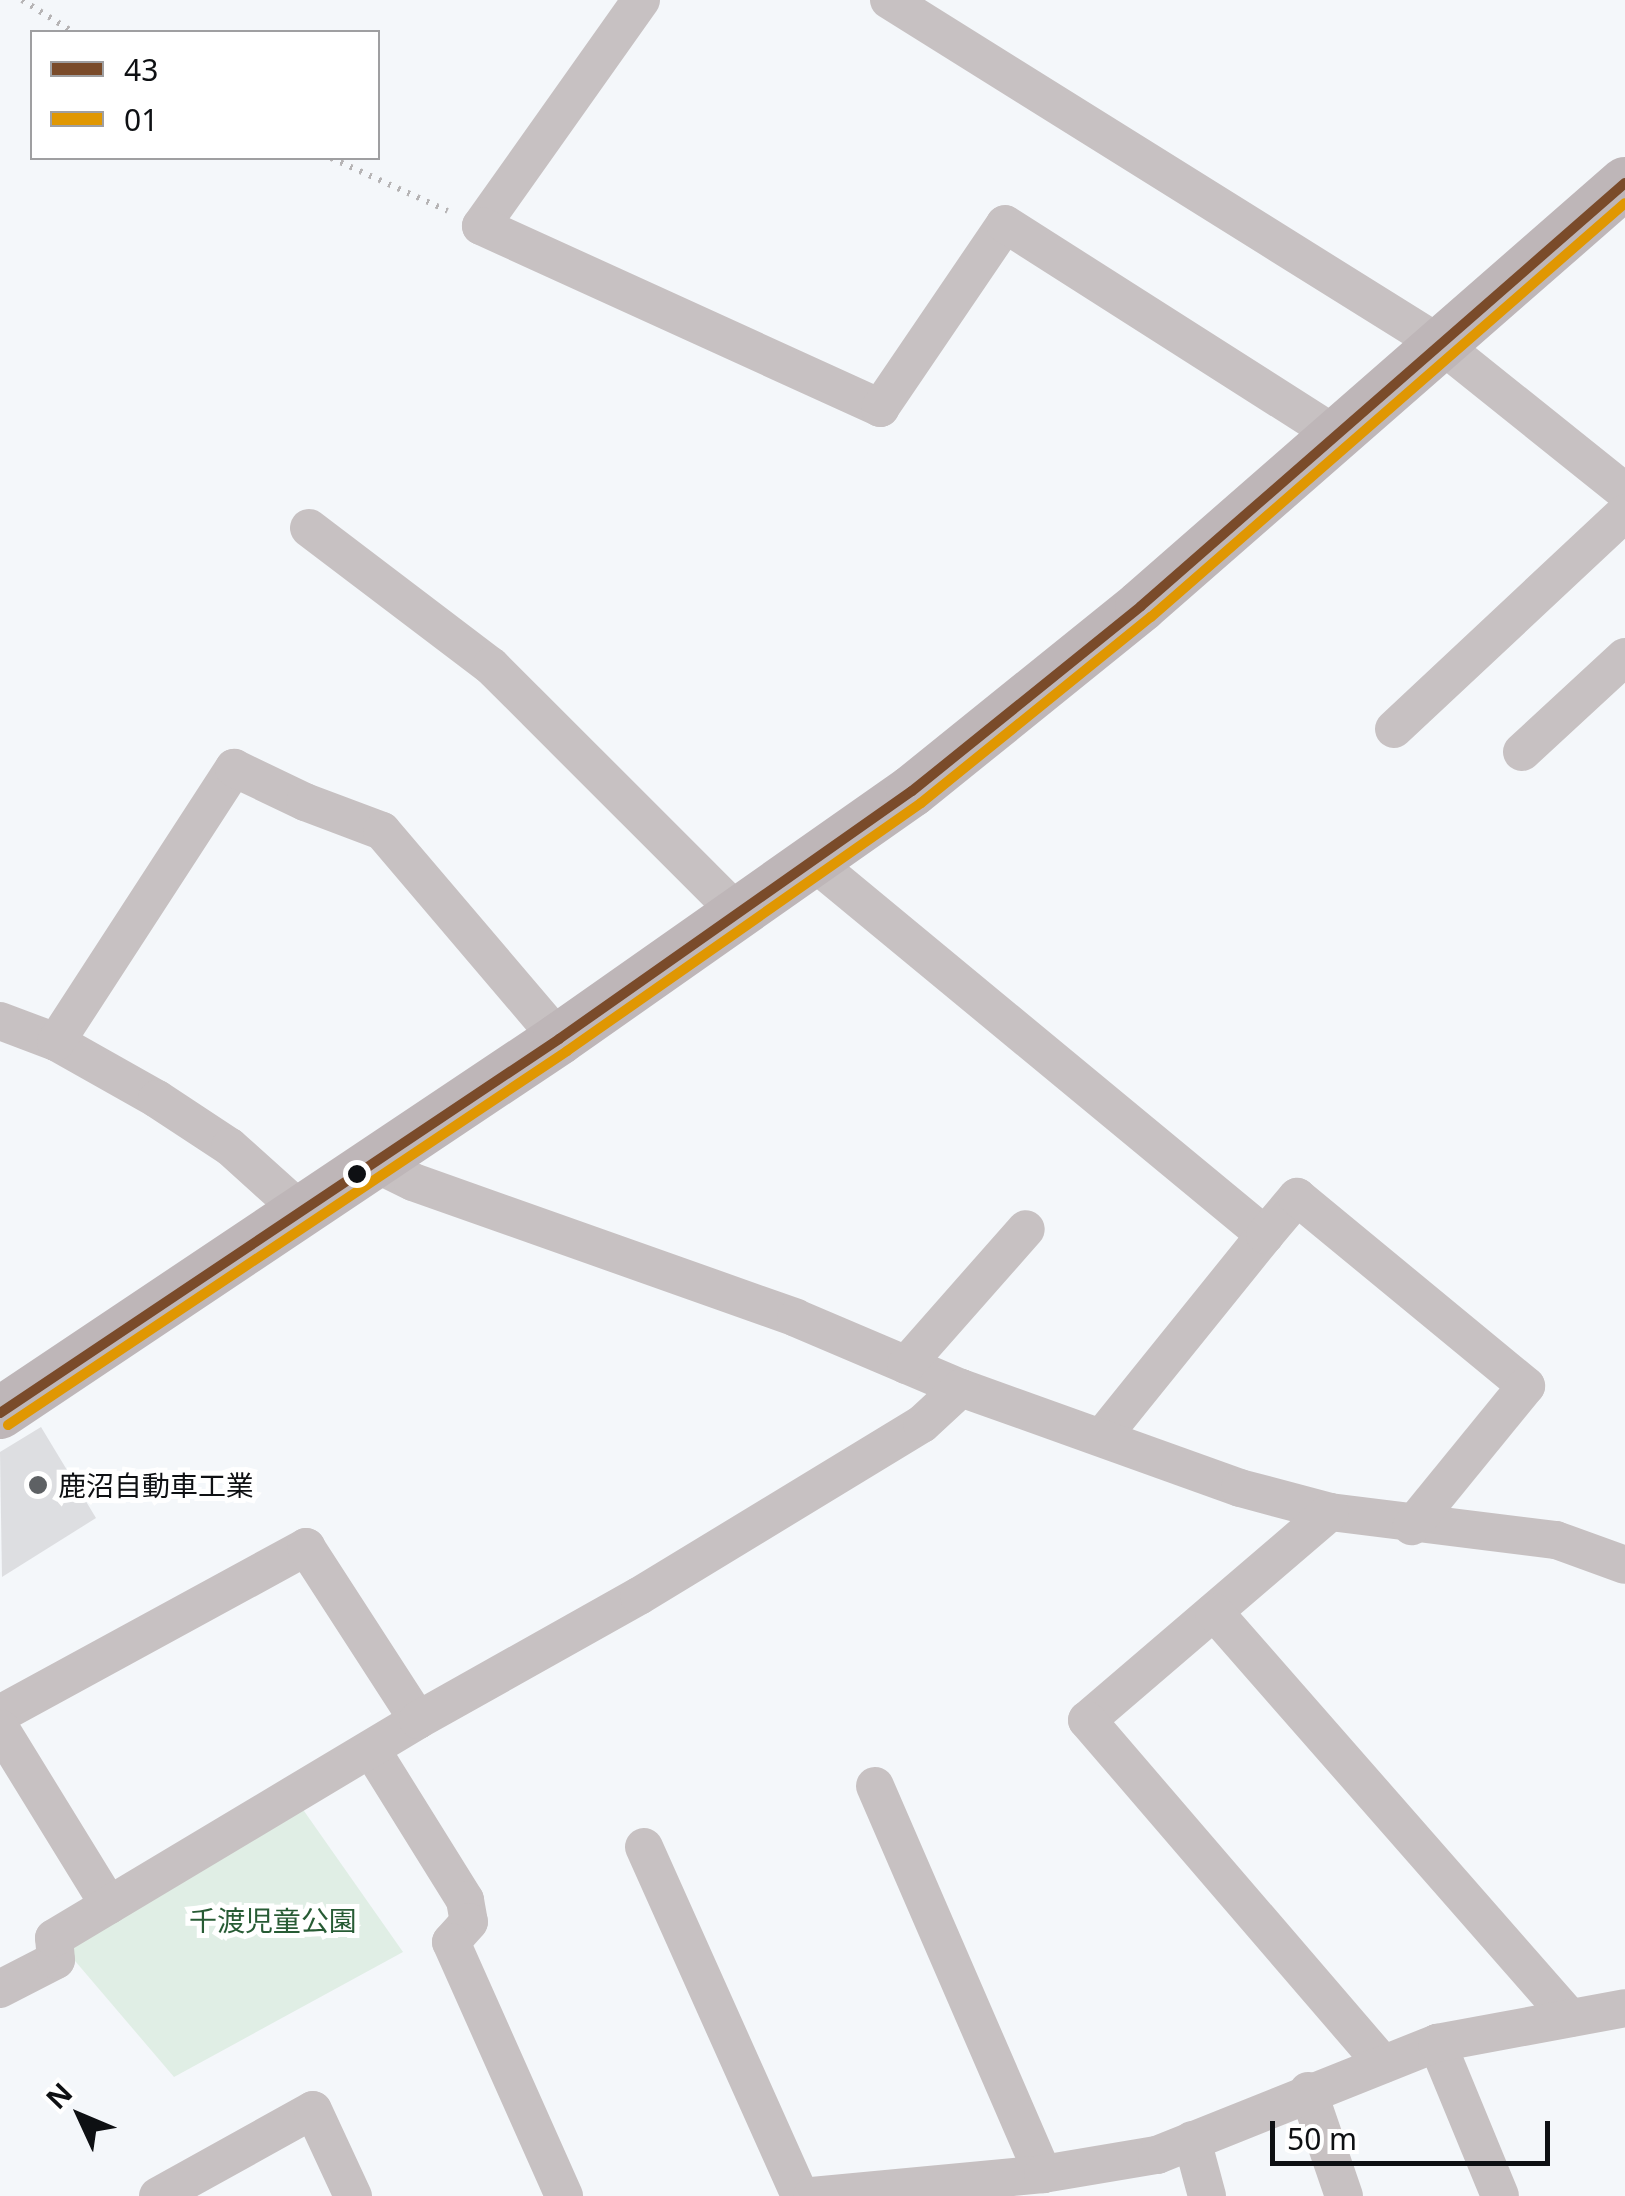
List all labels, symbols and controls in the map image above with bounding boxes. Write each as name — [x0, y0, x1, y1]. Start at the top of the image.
legend — [30, 30, 380, 160]
text: 43 — [124, 49, 158, 90]
text: 01 — [124, 99, 158, 140]
unlabelled marker — [347, 1164, 367, 1184]
place label: 鹿沼自動車工業 — [58, 1468, 254, 1502]
marker: 鹿沼自動車工業 — [27, 1474, 49, 1496]
park label: 千渡児童公園 — [189, 1903, 357, 1937]
north arrow — [30, 2066, 130, 2166]
text: N — [37, 2074, 80, 2117]
scale bar — [1275, 2101, 1555, 2163]
text: 50 m — [1287, 2118, 1357, 2159]

